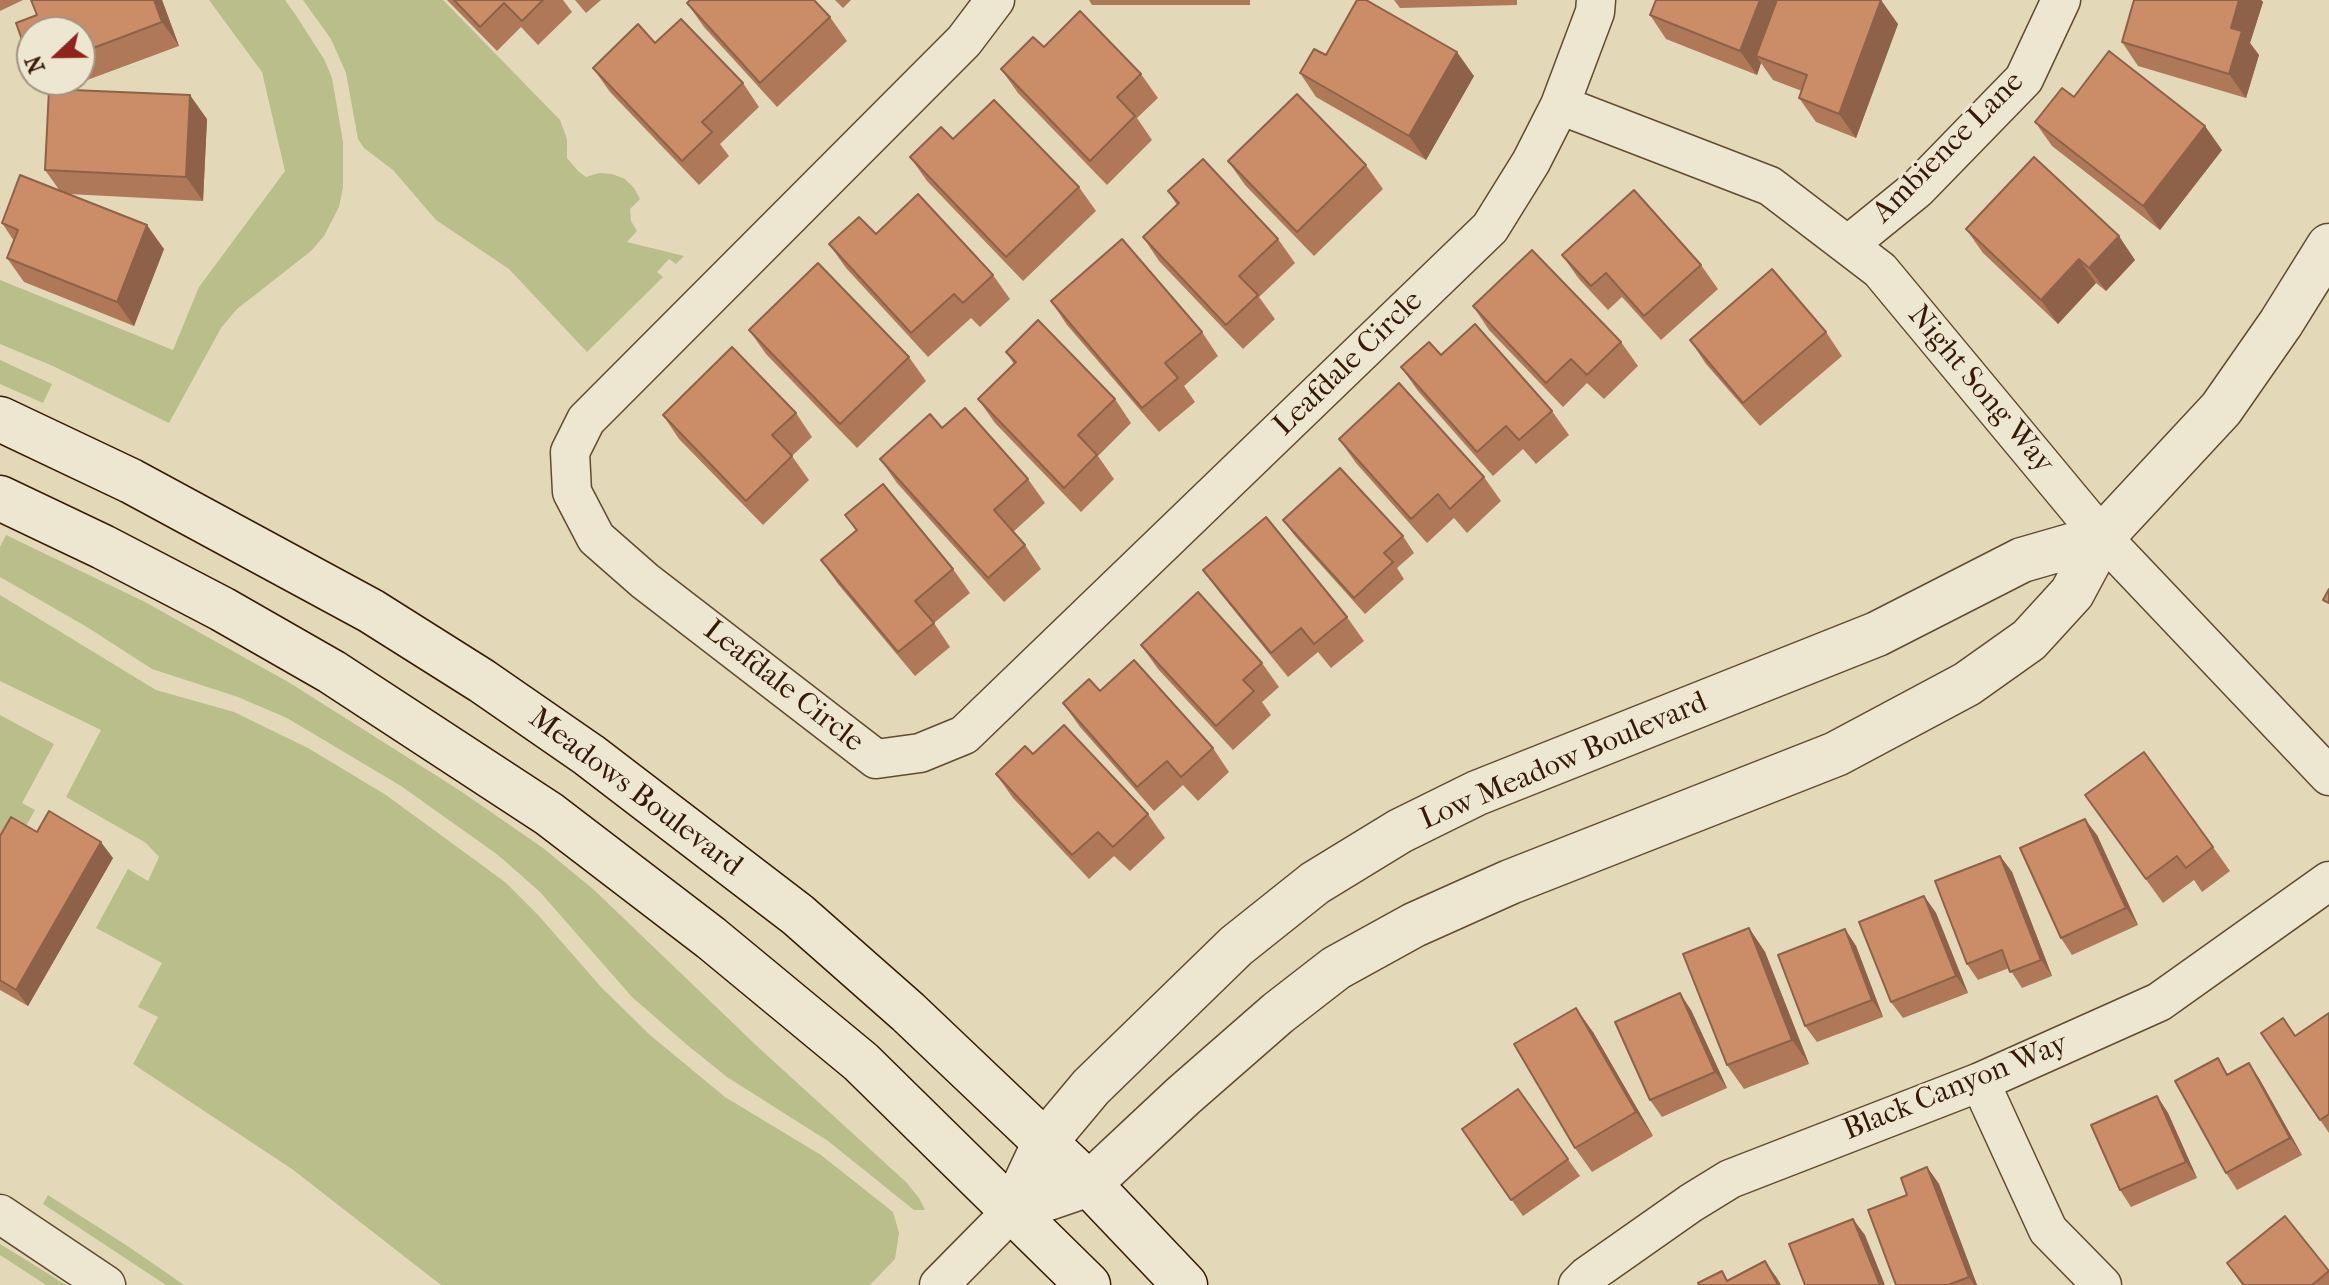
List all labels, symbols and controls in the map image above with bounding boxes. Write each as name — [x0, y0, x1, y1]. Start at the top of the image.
north arrow — [16, 16, 96, 96]
text: N — [20, 52, 51, 77]
street label: Ambience Lane — [1866, 65, 2032, 231]
street label: Leafdale Circle — [1267, 284, 1431, 444]
street label: Night Song Way — [1899, 299, 2061, 481]
street label: Leafdale Circle — [696, 613, 870, 761]
street label: Low Meadow Boulevard — [1415, 685, 1713, 839]
street label: Meadows Boulevard — [521, 701, 749, 885]
street label: Black Canyon Way — [1839, 1027, 2073, 1149]

